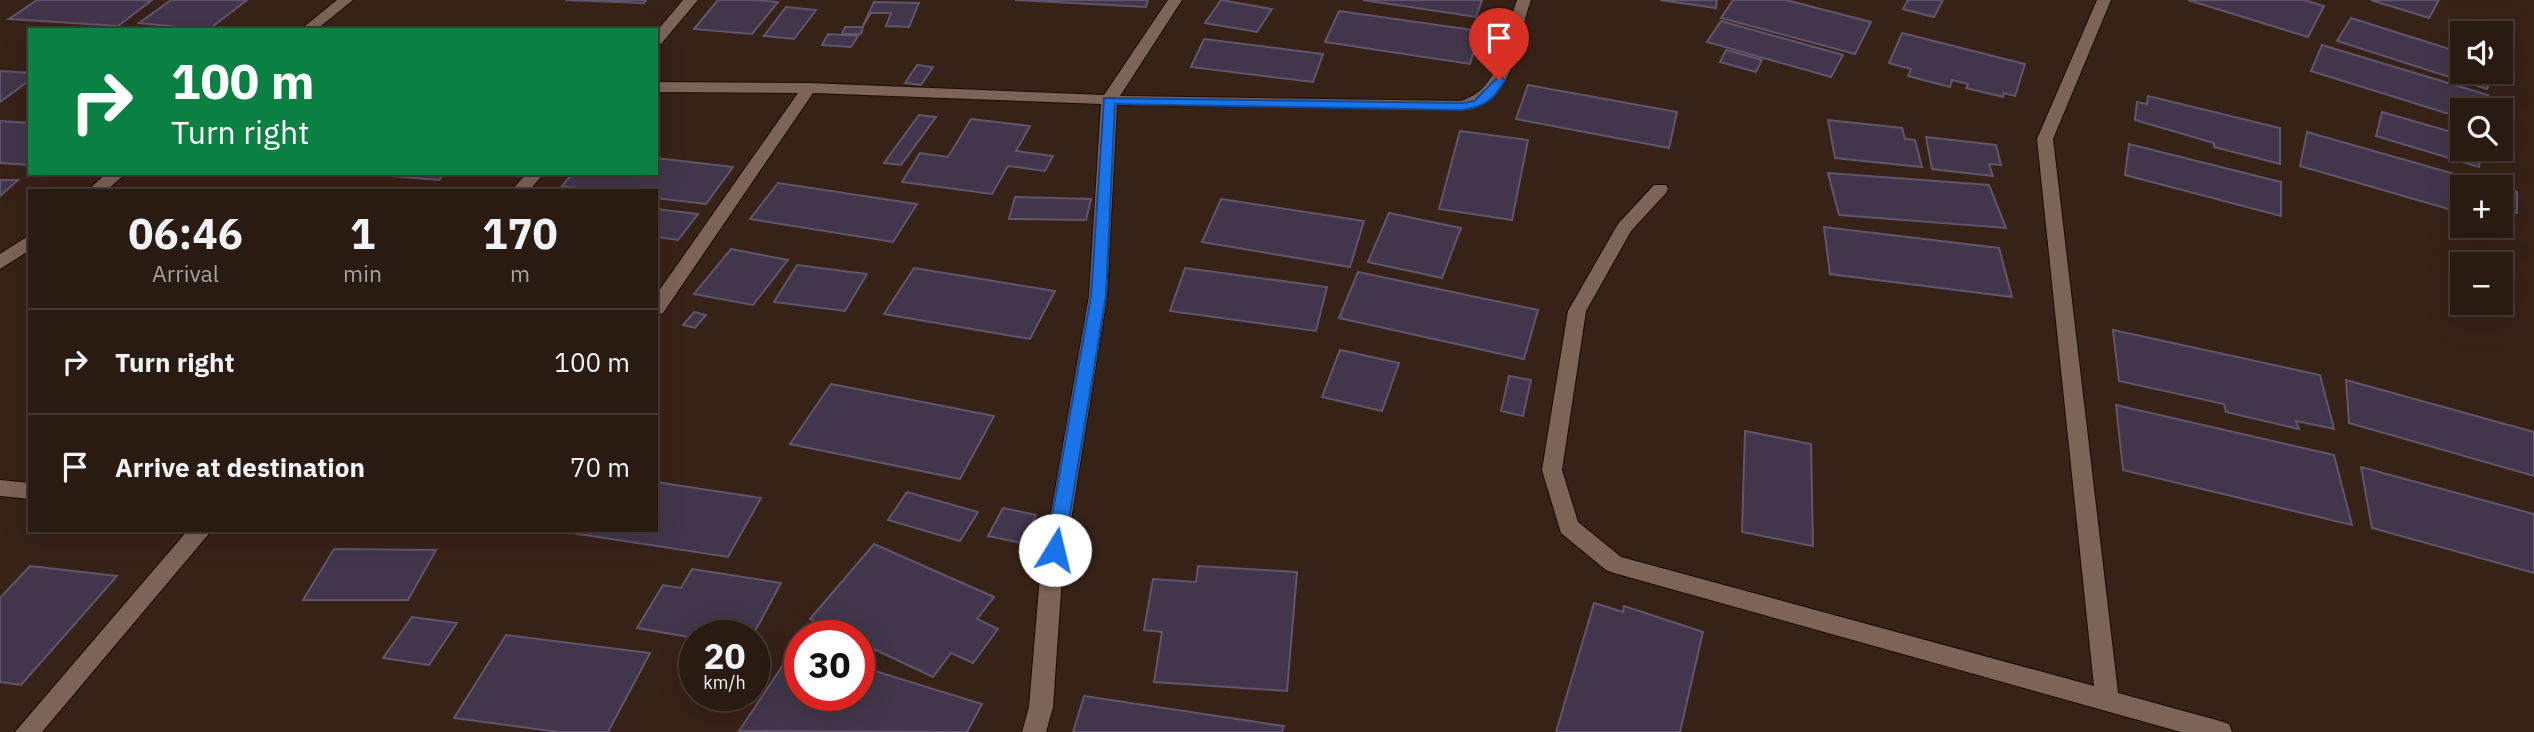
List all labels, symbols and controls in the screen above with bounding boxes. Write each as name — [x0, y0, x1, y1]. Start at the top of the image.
pin — [1469, 8, 1529, 80]
icon: arrive — [1480, 19, 1518, 57]
map controls — [2450, 21, 2513, 315]
button: sound — [2450, 21, 2513, 84]
text: 100 m — [171, 49, 315, 112]
icon: right — [56, 56, 147, 147]
button: search — [2450, 98, 2513, 161]
text: Turn right — [171, 111, 309, 153]
button: + — [2450, 175, 2513, 238]
text: 06:46 — [128, 206, 243, 261]
text: 1 — [350, 206, 375, 261]
text: 170 — [482, 206, 558, 261]
button: − — [2450, 252, 2513, 315]
text: Arrival — [152, 258, 219, 288]
text: min — [343, 258, 382, 288]
text: m — [510, 258, 530, 288]
icon: right — [56, 343, 94, 381]
text: Turn right — [115, 345, 234, 379]
text: 100 m — [554, 345, 630, 379]
icon: arrive — [56, 448, 94, 486]
text: Arrive at destination — [115, 450, 365, 484]
text: 70 m — [570, 450, 630, 484]
position arrow — [1018, 513, 1092, 587]
speed limit sign: 30 — [784, 620, 875, 711]
text: 20 — [703, 633, 746, 679]
text: km/h — [703, 671, 746, 694]

